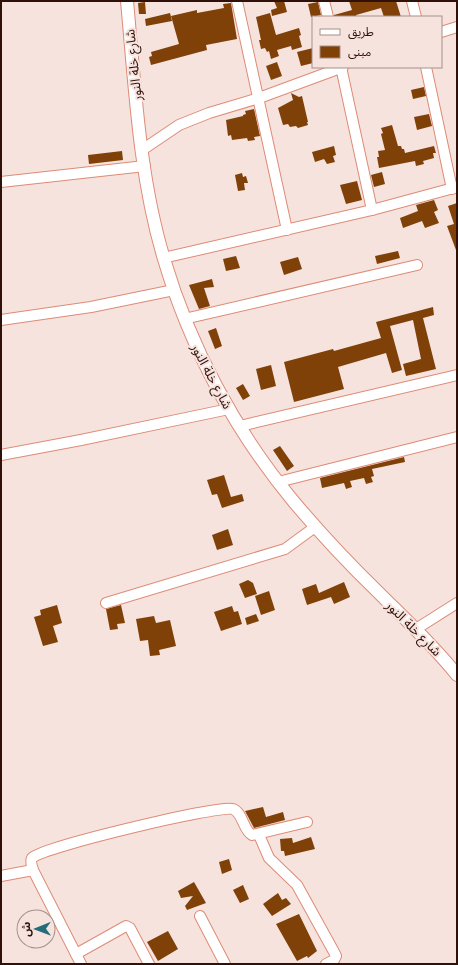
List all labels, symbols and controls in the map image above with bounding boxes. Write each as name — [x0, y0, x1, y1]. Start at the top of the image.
legend — [312, 16, 442, 68]
text: طريق — [348, 23, 374, 40]
street label: شارع خلة النور — [120, 28, 148, 103]
text: مبنى — [348, 43, 371, 60]
street label: شارع خلة النور — [185, 339, 237, 413]
street label: شارع خلة النور — [380, 596, 446, 661]
north arrow — [16, 909, 56, 949]
text: ش — [18, 922, 33, 937]

